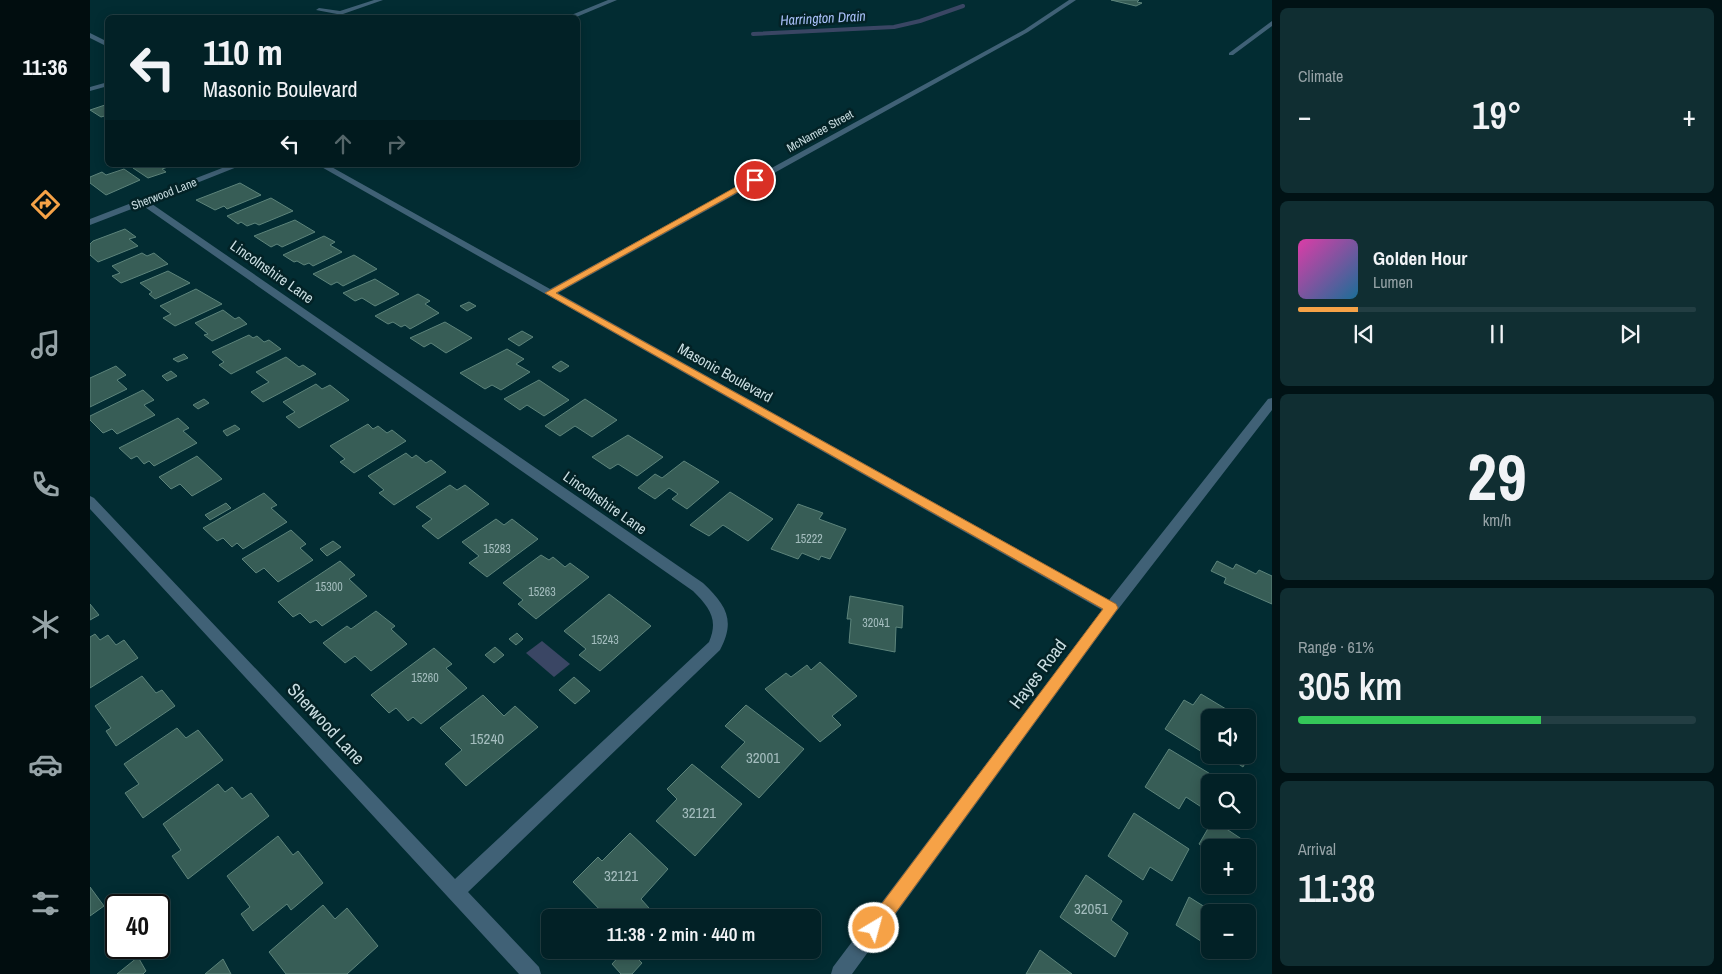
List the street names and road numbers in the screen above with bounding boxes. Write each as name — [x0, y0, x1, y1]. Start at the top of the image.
street label: McNamee Street — [784, 106, 856, 156]
street label: Sherwood Lane — [129, 174, 199, 214]
street label: Lincolnshire Lane — [226, 235, 318, 308]
street label: Masonic Boulevard — [674, 338, 776, 407]
street label: Lincolnshire Lane — [559, 466, 651, 539]
street label: Hayes Road — [1003, 634, 1072, 714]
street label: Sherwood Lane — [282, 677, 371, 770]

